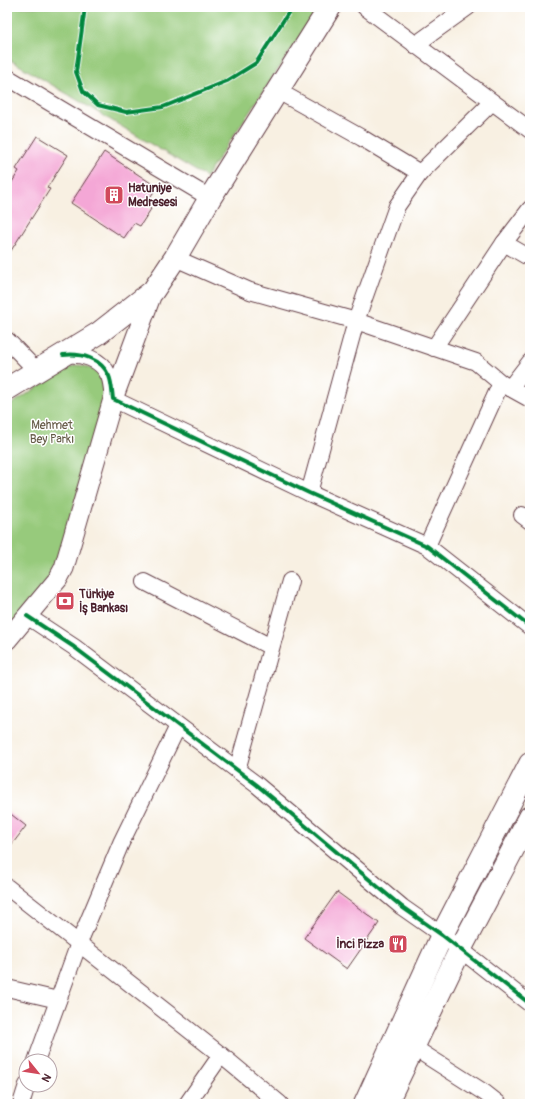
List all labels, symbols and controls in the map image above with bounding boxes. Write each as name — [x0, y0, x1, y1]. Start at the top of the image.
place label: Hatuniye Medresesi — [128, 181, 177, 210]
building icon: Hatuniye Medresesi — [103, 184, 125, 206]
park label: Mehmet Bey Parkı — [30, 418, 74, 447]
place label: Türkiye İş Bankası — [78, 587, 128, 616]
bank icon: Türkiye İş Bankası — [54, 590, 76, 612]
restaurant icon: İnci Pizza — [387, 933, 409, 955]
place label: İnci Pizza — [336, 936, 384, 952]
north arrow — [18, 1053, 58, 1093]
text: N — [38, 1071, 54, 1085]

